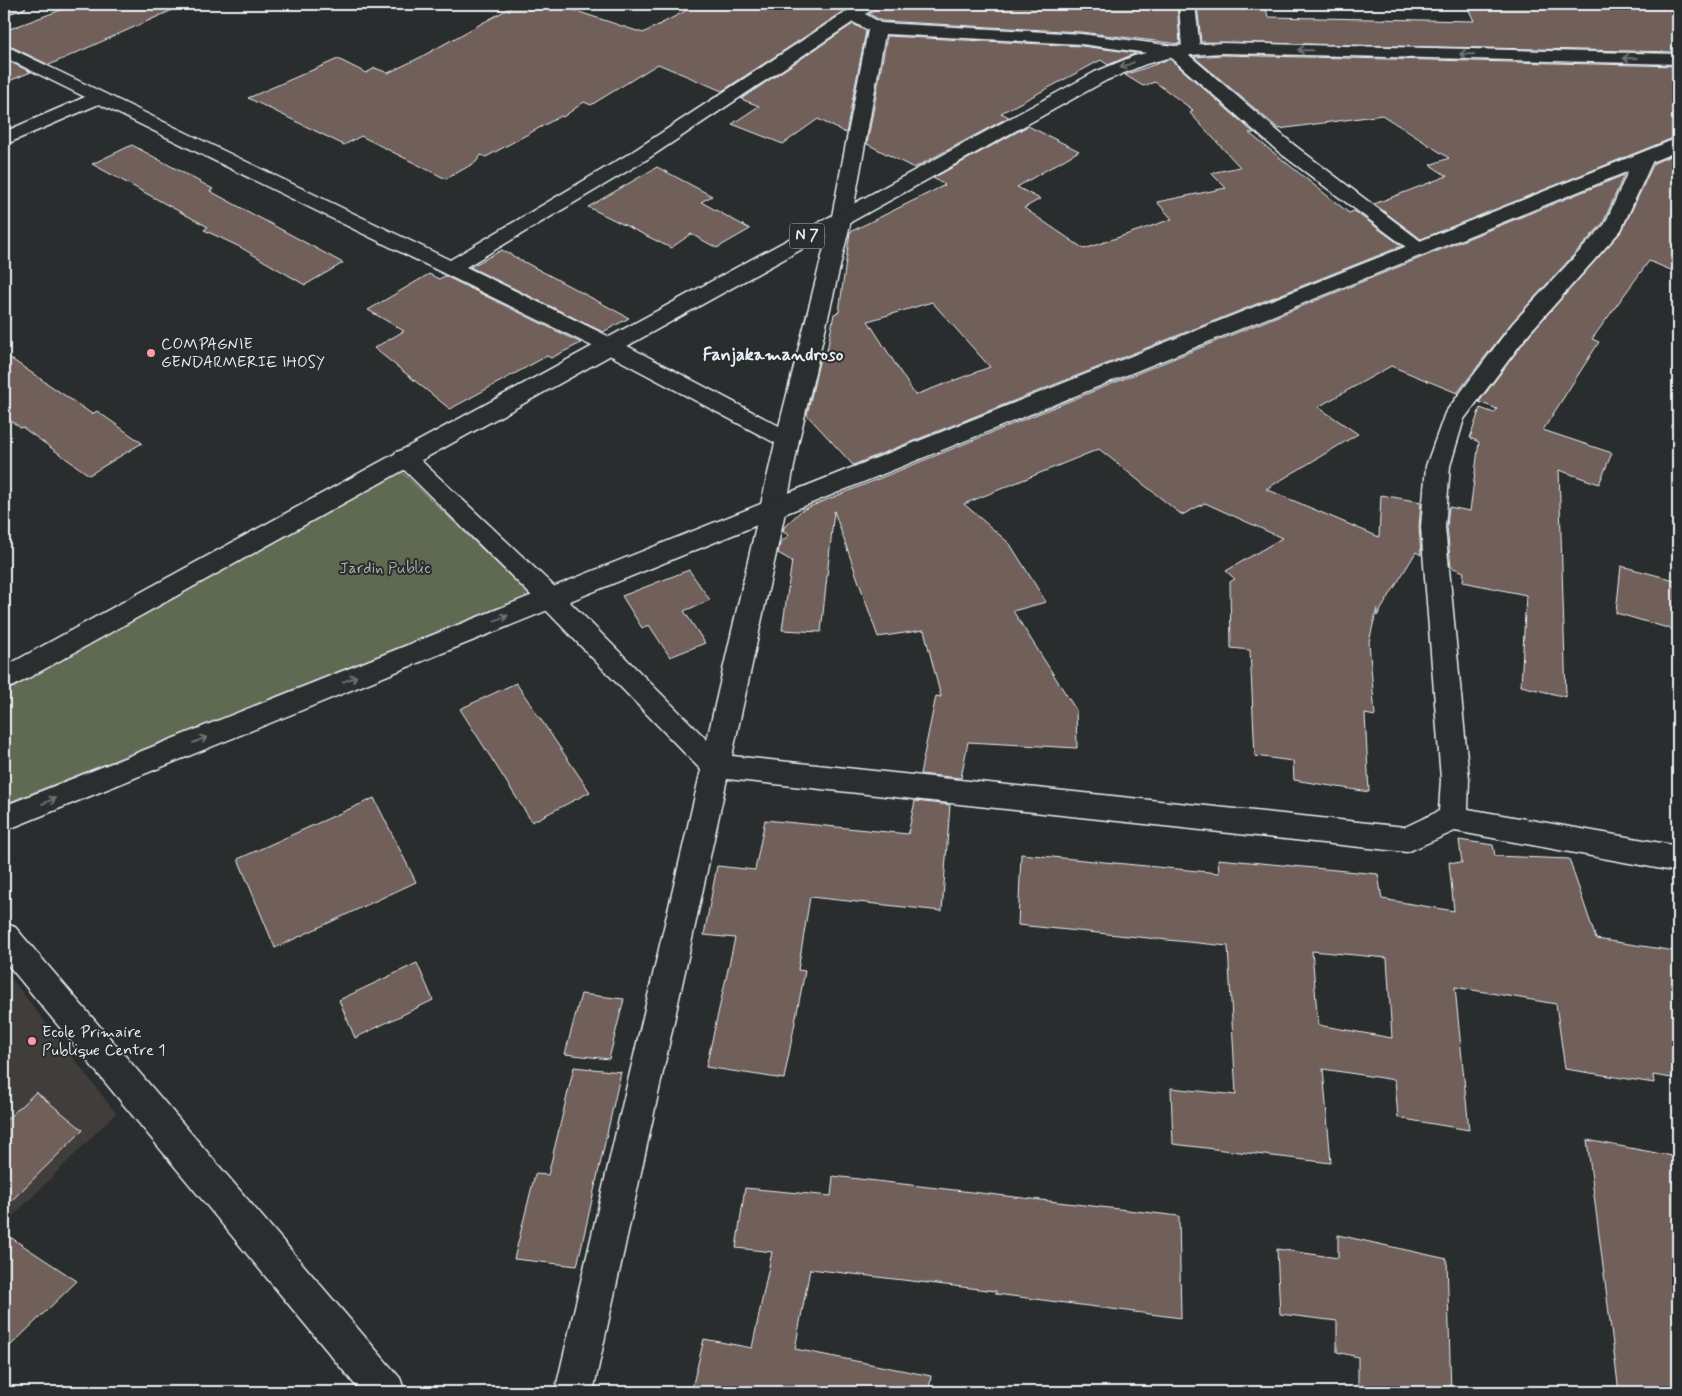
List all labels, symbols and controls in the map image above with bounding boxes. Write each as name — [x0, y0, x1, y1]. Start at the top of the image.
one-way arrow — [1297, 45, 1313, 55]
one-way arrow — [1459, 49, 1476, 59]
one-way arrow — [1622, 53, 1638, 62]
one-way arrow — [1120, 61, 1135, 71]
road number: N 7 — [790, 224, 824, 248]
place label: COMPAGNIE GENDARMERIE IHOSY — [161, 334, 325, 373]
district label: Fanjakamandroso — [703, 343, 844, 367]
marker: COMPAGNIE GENDARMERIE IHOSY — [145, 347, 157, 359]
park label: Jardin Public — [339, 558, 431, 579]
one-way arrow — [493, 613, 508, 622]
one-way arrow — [342, 674, 357, 683]
one-way arrow — [192, 734, 207, 743]
one-way arrow — [41, 795, 56, 805]
place label: Ecole Primaire Publique Centre 1 — [42, 1022, 165, 1061]
marker: Ecole Primaire Publique Centre 1 — [26, 1035, 38, 1047]

